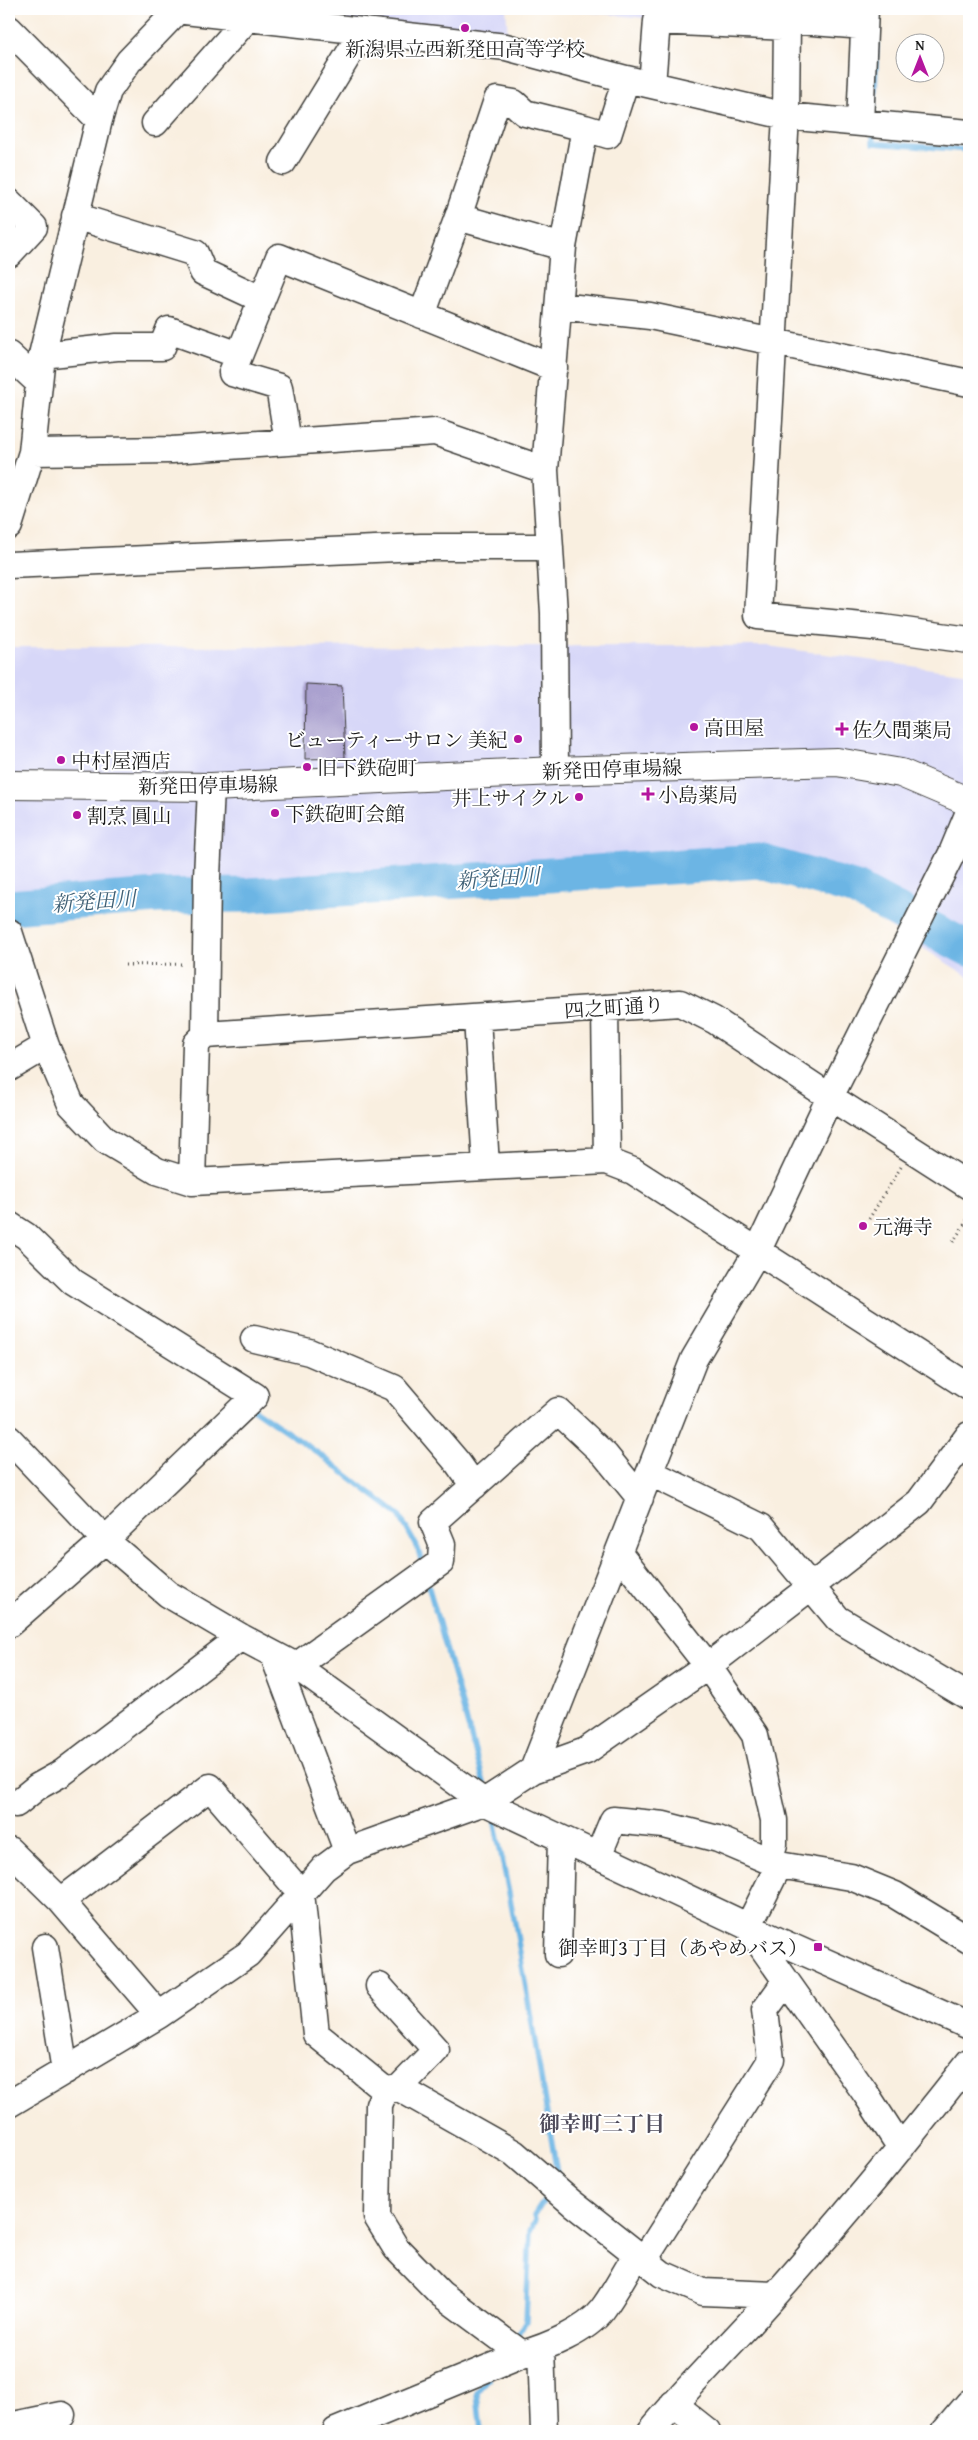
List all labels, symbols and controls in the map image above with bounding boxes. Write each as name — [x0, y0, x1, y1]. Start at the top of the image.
marker: 新潟県立西新発田高等学校 — [459, 22, 471, 34]
north arrow — [896, 32, 946, 82]
place label: 新潟県立西新発田高等学校 — [345, 34, 585, 63]
text: N — [915, 35, 925, 55]
place label: 高田屋 — [704, 713, 764, 742]
place label: 佐久間薬局 — [852, 715, 952, 744]
marker: 高田屋 — [688, 721, 700, 733]
marker: 佐久間薬局 — [836, 723, 848, 735]
place label: ビューティーサロン 美紀 — [285, 725, 508, 754]
marker: ビューティーサロン 美紀 — [512, 733, 524, 745]
place label: 中村屋酒店 — [71, 746, 171, 775]
street label: 新発田停車場線 — [542, 752, 682, 786]
place label: 旧下鉄砲町 — [317, 753, 417, 782]
marker: 中村屋酒店 — [55, 754, 67, 766]
marker: 旧下鉄砲町 — [301, 761, 313, 773]
street label: 新発田停車場線 — [138, 769, 278, 801]
place label: 小島薬局 — [658, 780, 738, 809]
place label: 井上サイクル — [451, 783, 569, 812]
marker: 小島薬局 — [642, 788, 654, 800]
marker: 井上サイクル — [573, 791, 585, 803]
place label: 下鉄砲町会館 — [285, 799, 405, 828]
place label: 割烹 圓山 — [87, 801, 171, 830]
marker: 下鉄砲町会館 — [269, 807, 281, 819]
marker: 割烹 圓山 — [71, 809, 83, 821]
water label: 新発田川 — [455, 859, 543, 896]
water label: 新発田川 — [51, 882, 139, 919]
street label: 四之町通り — [563, 989, 665, 1025]
place label: 元海寺 — [873, 1212, 933, 1241]
marker: 元海寺 — [857, 1220, 869, 1232]
place label: 御幸町3丁目（あやめバス） — [558, 1933, 808, 1962]
marker: 御幸町3丁目（あやめバス） — [812, 1941, 824, 1953]
district label: 御幸町三丁目 — [539, 2108, 665, 2139]

